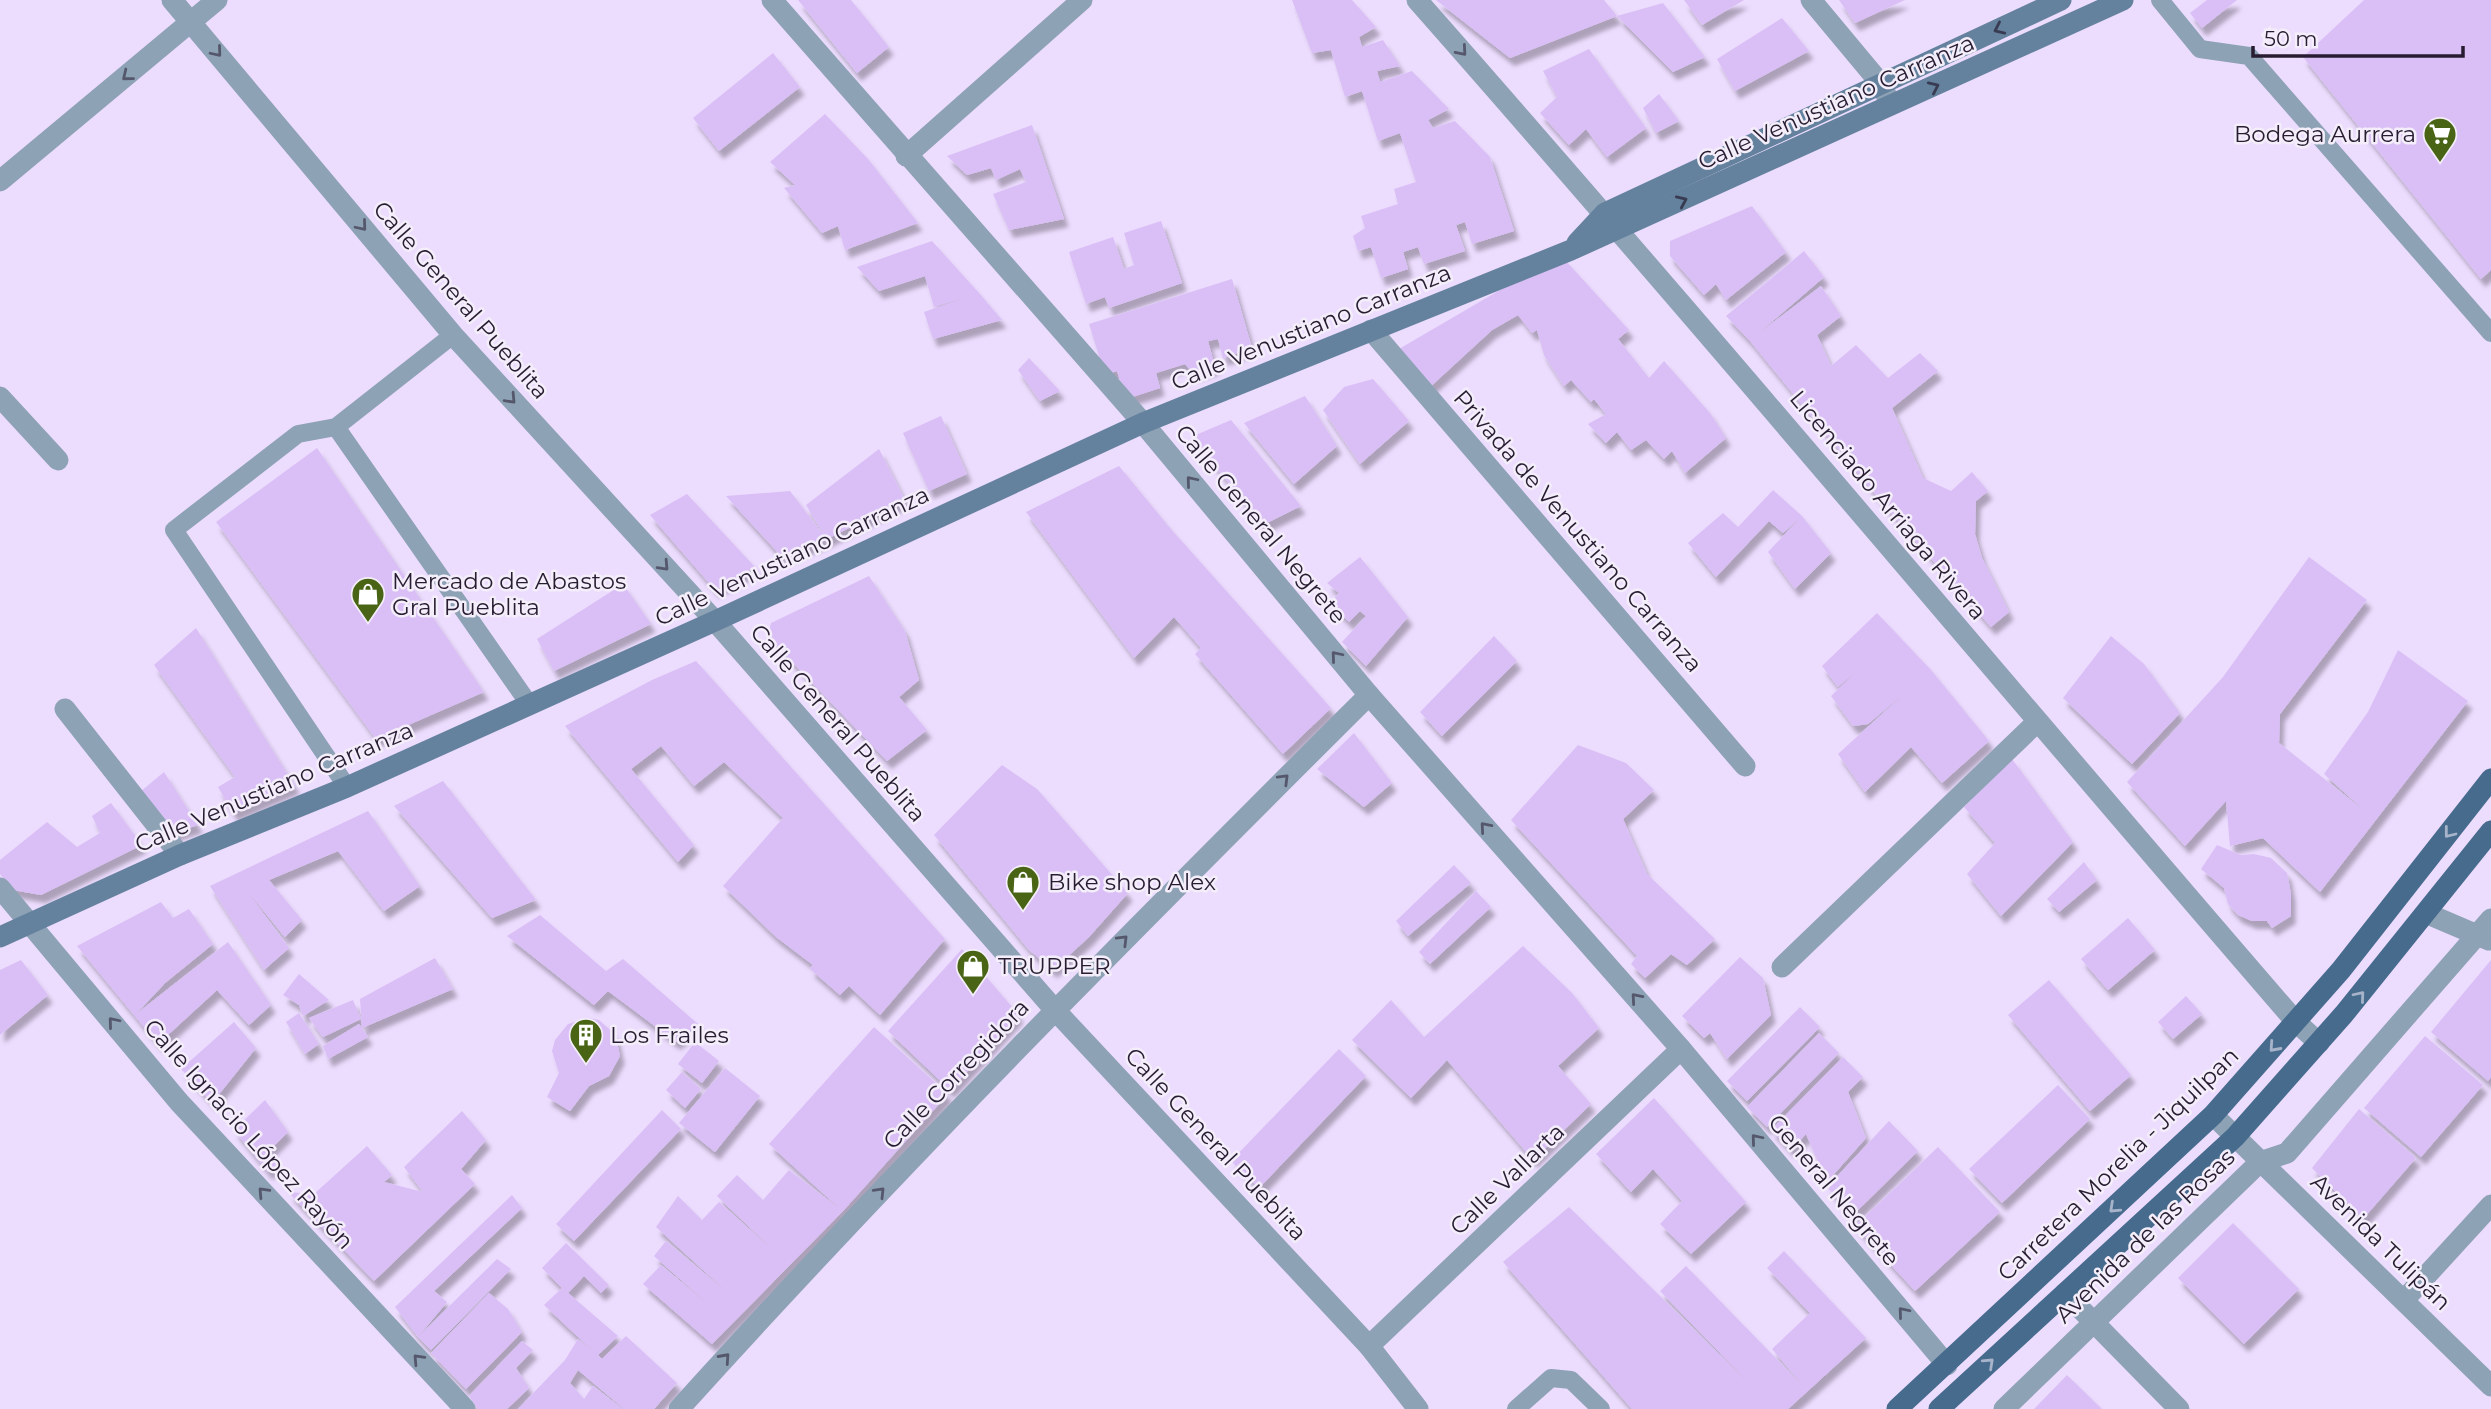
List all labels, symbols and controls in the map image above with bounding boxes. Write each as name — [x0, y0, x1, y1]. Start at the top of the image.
scale bar — [2253, 14, 2463, 58]
one-way arrow — [1994, 21, 2006, 35]
text: 50 m — [2264, 26, 2318, 51]
street label: Calle Venustiano Carranza — [1694, 28, 1978, 176]
one-way arrow — [209, 43, 221, 56]
one-way arrow — [1454, 43, 1466, 56]
one-way arrow — [123, 68, 136, 80]
one-way arrow — [1927, 82, 1939, 96]
supermarket icon: Bodega Aurrera — [2421, 115, 2459, 164]
place label: Bodega Aurrera — [2234, 120, 2416, 148]
street label: Calle General Pueblita — [367, 195, 555, 405]
one-way arrow — [1675, 195, 1687, 209]
one-way arrow — [354, 218, 366, 231]
street label: Calle Venustiano Carranza — [1167, 258, 1455, 396]
street label: Privada de Venustiano Carranza — [1448, 384, 1708, 678]
street label: Licenciado Arriaga Rivera — [1784, 385, 1992, 625]
one-way arrow — [502, 391, 515, 404]
street label: Calle General Negrete — [1170, 419, 1352, 629]
one-way arrow — [1187, 476, 1199, 489]
street label: Calle Venustiano Carranza — [650, 480, 934, 632]
one-way arrow — [656, 558, 669, 571]
place label: Mercado de Abastos Gral Pueblita — [392, 567, 626, 621]
shop icon: Mercado de Abastos Gral Pueblita — [349, 575, 387, 624]
street label: Calle General Pueblita — [744, 618, 932, 828]
one-way arrow — [1332, 651, 1344, 664]
street label: Calle Venustiano Carranza — [131, 716, 417, 858]
one-way arrow — [1276, 775, 1289, 788]
one-way arrow — [1481, 823, 1494, 836]
one-way arrow — [2444, 825, 2457, 837]
shop icon: Bike shop Alex — [1004, 863, 1042, 912]
place label: Bike shop Alex — [1048, 868, 1216, 896]
one-way arrow — [1115, 936, 1127, 948]
shop icon: TRUPPER — [954, 947, 992, 996]
place label: TRUPPER — [998, 952, 1111, 980]
one-way arrow — [2351, 992, 2364, 1004]
street label: Calle Corregidora — [877, 993, 1035, 1155]
one-way arrow — [1632, 993, 1644, 1006]
street label: Calle Ignacio López Rayón — [138, 1013, 360, 1255]
building icon: Los Frailes — [567, 1016, 605, 1065]
one-way arrow — [109, 1017, 121, 1030]
place label: Los Frailes — [610, 1021, 729, 1049]
one-way arrow — [2270, 1039, 2282, 1052]
street label: Carretera Morelia - Jiquilpan — [1992, 1041, 2244, 1287]
street label: Calle General Pueblita — [1119, 1042, 1313, 1246]
street label: General Negrete — [1762, 1109, 1906, 1271]
street label: Calle Vallarta — [1444, 1117, 1570, 1241]
one-way arrow — [1752, 1134, 1765, 1146]
street label: Avenida de las Rosas — [2050, 1143, 2240, 1329]
street label: Avenida Tulipán — [2305, 1168, 2457, 1316]
one-way arrow — [871, 1187, 884, 1200]
one-way arrow — [259, 1188, 272, 1201]
one-way arrow — [2109, 1200, 2122, 1212]
one-way arrow — [1899, 1308, 1911, 1321]
one-way arrow — [717, 1353, 729, 1366]
one-way arrow — [414, 1354, 427, 1367]
one-way arrow — [1981, 1358, 1994, 1371]

